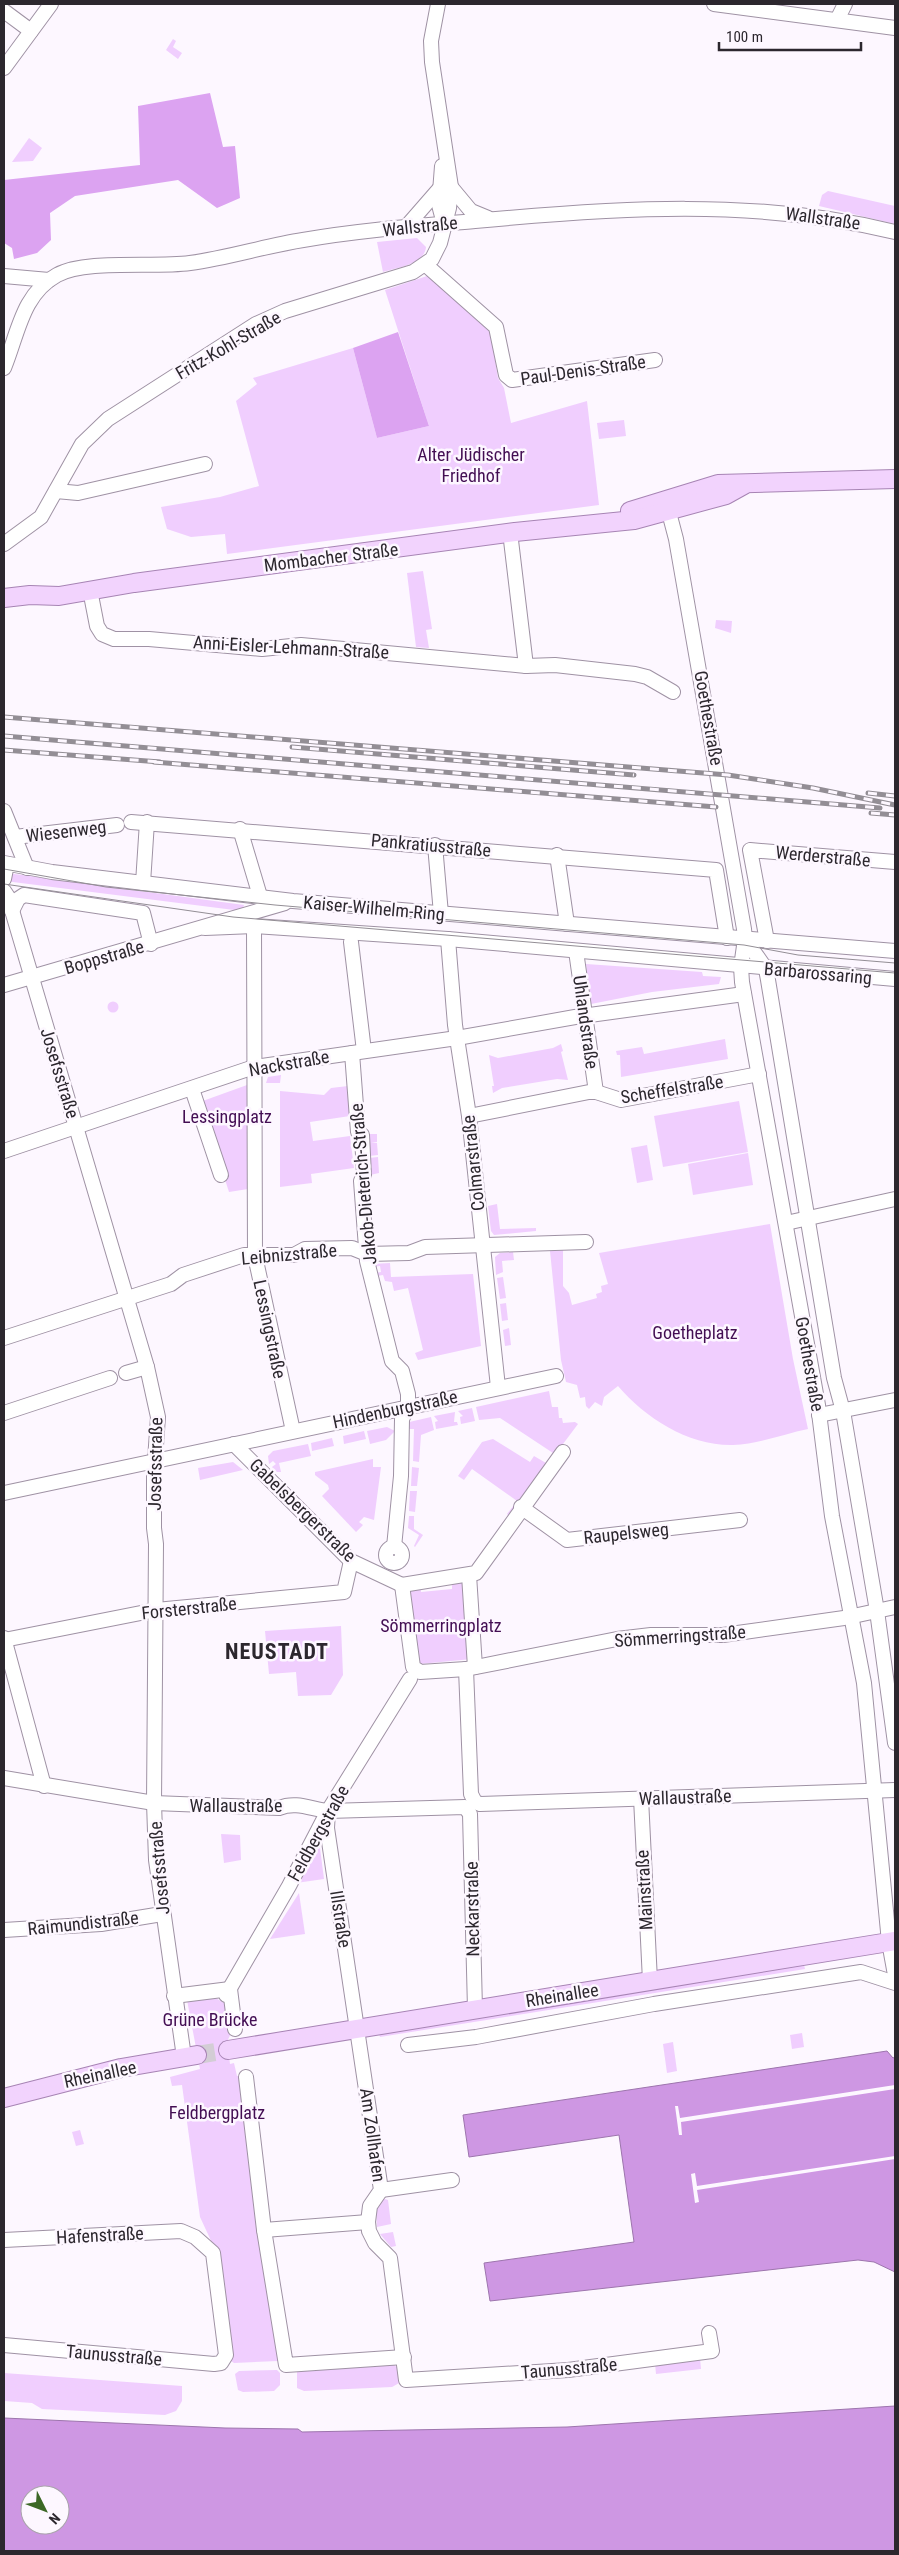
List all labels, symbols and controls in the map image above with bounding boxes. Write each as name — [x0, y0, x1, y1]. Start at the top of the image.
scale bar — [719, 20, 862, 52]
text: 100 m — [726, 28, 763, 46]
street label: Wallstraße — [784, 202, 862, 234]
street label: Wallstraße — [381, 212, 459, 240]
street label: Fritz-Kohl-Straße — [172, 306, 284, 384]
street label: Paul-Denis-Straße — [519, 351, 647, 389]
park label: Alter Jüdischer Friedhof — [417, 444, 525, 486]
street label: Mombacher Straße — [263, 538, 399, 576]
street label: Anni-Eisler-Lehmann-Straße — [192, 631, 390, 663]
street label: Goethestraße — [690, 669, 728, 767]
street label: Wiesenweg — [25, 816, 107, 846]
street label: Pankratiusstraße — [370, 829, 492, 861]
street label: Werderstraße — [775, 841, 871, 871]
street label: Kaiser-Wilhelm-Ring — [303, 891, 445, 925]
street label: Boppstraße — [62, 936, 146, 978]
street label: Barbarossaring — [763, 958, 873, 988]
street label: Uhlandstraße — [569, 974, 603, 1070]
street label: Josefsstraße — [36, 1025, 84, 1121]
street label: Nackstraße — [247, 1046, 331, 1080]
street label: Scheffelstraße — [619, 1071, 725, 1107]
street label: Jakob-Dieterich-Straße — [345, 1103, 381, 1265]
park label: Lessingplatz — [182, 1106, 272, 1127]
street label: Colmarstraße — [458, 1114, 488, 1212]
street label: Leibnizstraße — [240, 1239, 338, 1269]
street label: Lessingstraße — [249, 1278, 291, 1380]
street label: Goethestraße — [791, 1315, 829, 1413]
park label: Goetheplatz — [652, 1322, 738, 1343]
street label: Hindenburgstraße — [331, 1386, 459, 1432]
street label: Josefsstraße — [144, 1417, 166, 1511]
street label: Gabelsbergerstraße — [246, 1454, 360, 1566]
street label: Raupelsweg — [582, 1518, 670, 1548]
street label: Forsterstraße — [140, 1593, 238, 1623]
park label: Sömmerringplatz — [380, 1615, 502, 1636]
street label: Sömmerringstraße — [614, 1621, 746, 1651]
district label: NEUSTADT — [225, 1639, 329, 1664]
street label: Feldbergstraße — [283, 1781, 353, 1885]
street label: Wallaustraße — [638, 1785, 732, 1809]
street label: Wallaustraße — [190, 1795, 282, 1816]
street label: Josefsstraße — [144, 1821, 174, 1915]
street label: Mainstraße — [631, 1849, 657, 1931]
street label: Neckarstraße — [461, 1861, 483, 1957]
street label: Illstraße — [326, 1889, 356, 1949]
street label: Raimundistraße — [26, 1907, 140, 1939]
street label: Rheinallee — [524, 1979, 600, 2011]
park label: Grüne Brücke — [163, 2009, 257, 2030]
street label: Rheinallee — [62, 2056, 138, 2092]
street label: Am Zollhafen — [356, 2087, 390, 2183]
park label: Feldbergplatz — [169, 2102, 265, 2123]
street label: Hafenstraße — [56, 2222, 144, 2248]
street label: Taunusstraße — [65, 2340, 163, 2370]
street label: Taunusstraße — [520, 2353, 618, 2383]
north arrow — [20, 2485, 70, 2535]
text: N — [46, 2510, 63, 2527]

